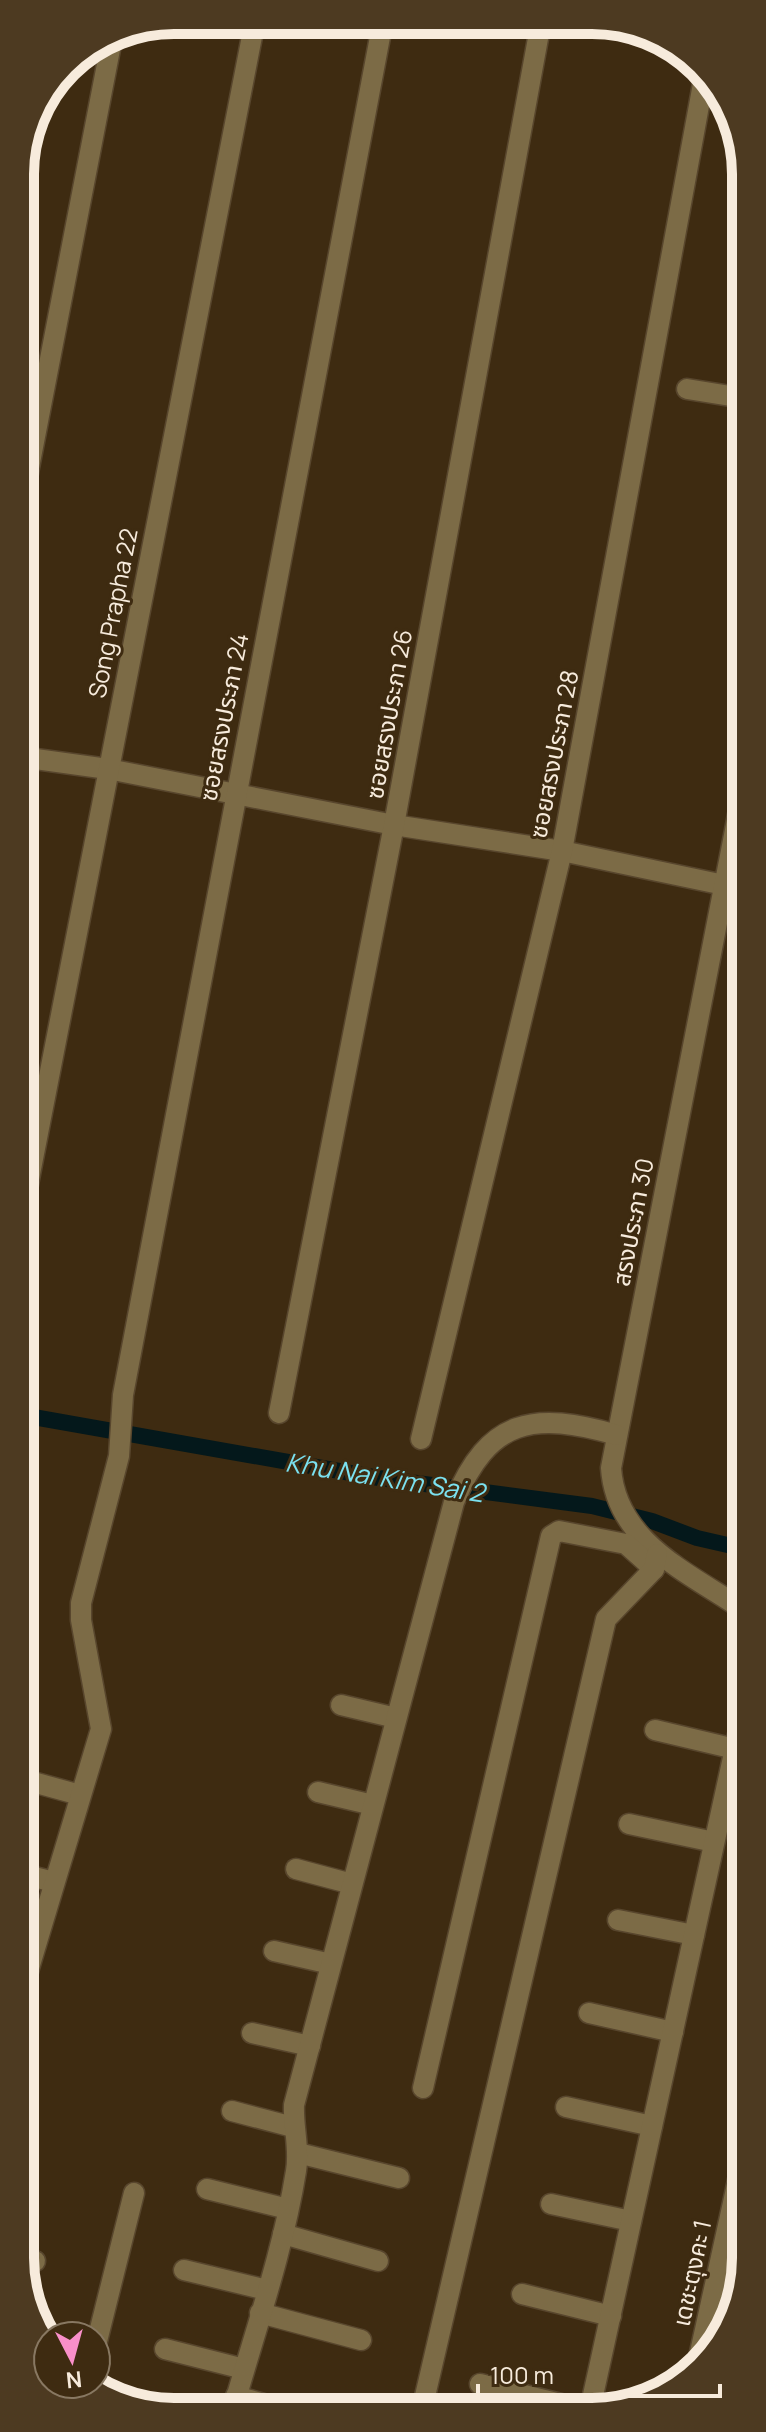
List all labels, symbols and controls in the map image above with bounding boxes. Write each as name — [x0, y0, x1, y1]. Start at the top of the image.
street label: Song Prapha 22 — [79, 525, 145, 701]
street label: ซอยสรงประภา 26 — [357, 627, 419, 801]
street label: ซอยสรงประภา 24 — [191, 630, 255, 804]
street label: ซอยสรงประภา 28 — [521, 667, 585, 841]
street label: สรงประภา 30 — [603, 1155, 661, 1289]
water label: Khu Nai Kim Sai 2 — [283, 1444, 490, 1511]
street label: เดชะตุงคะ 1 — [664, 2217, 718, 2329]
north arrow — [32, 2320, 112, 2400]
scale bar — [478, 2348, 720, 2398]
text: 100 m — [490, 2358, 554, 2391]
text: N — [65, 2364, 84, 2396]

